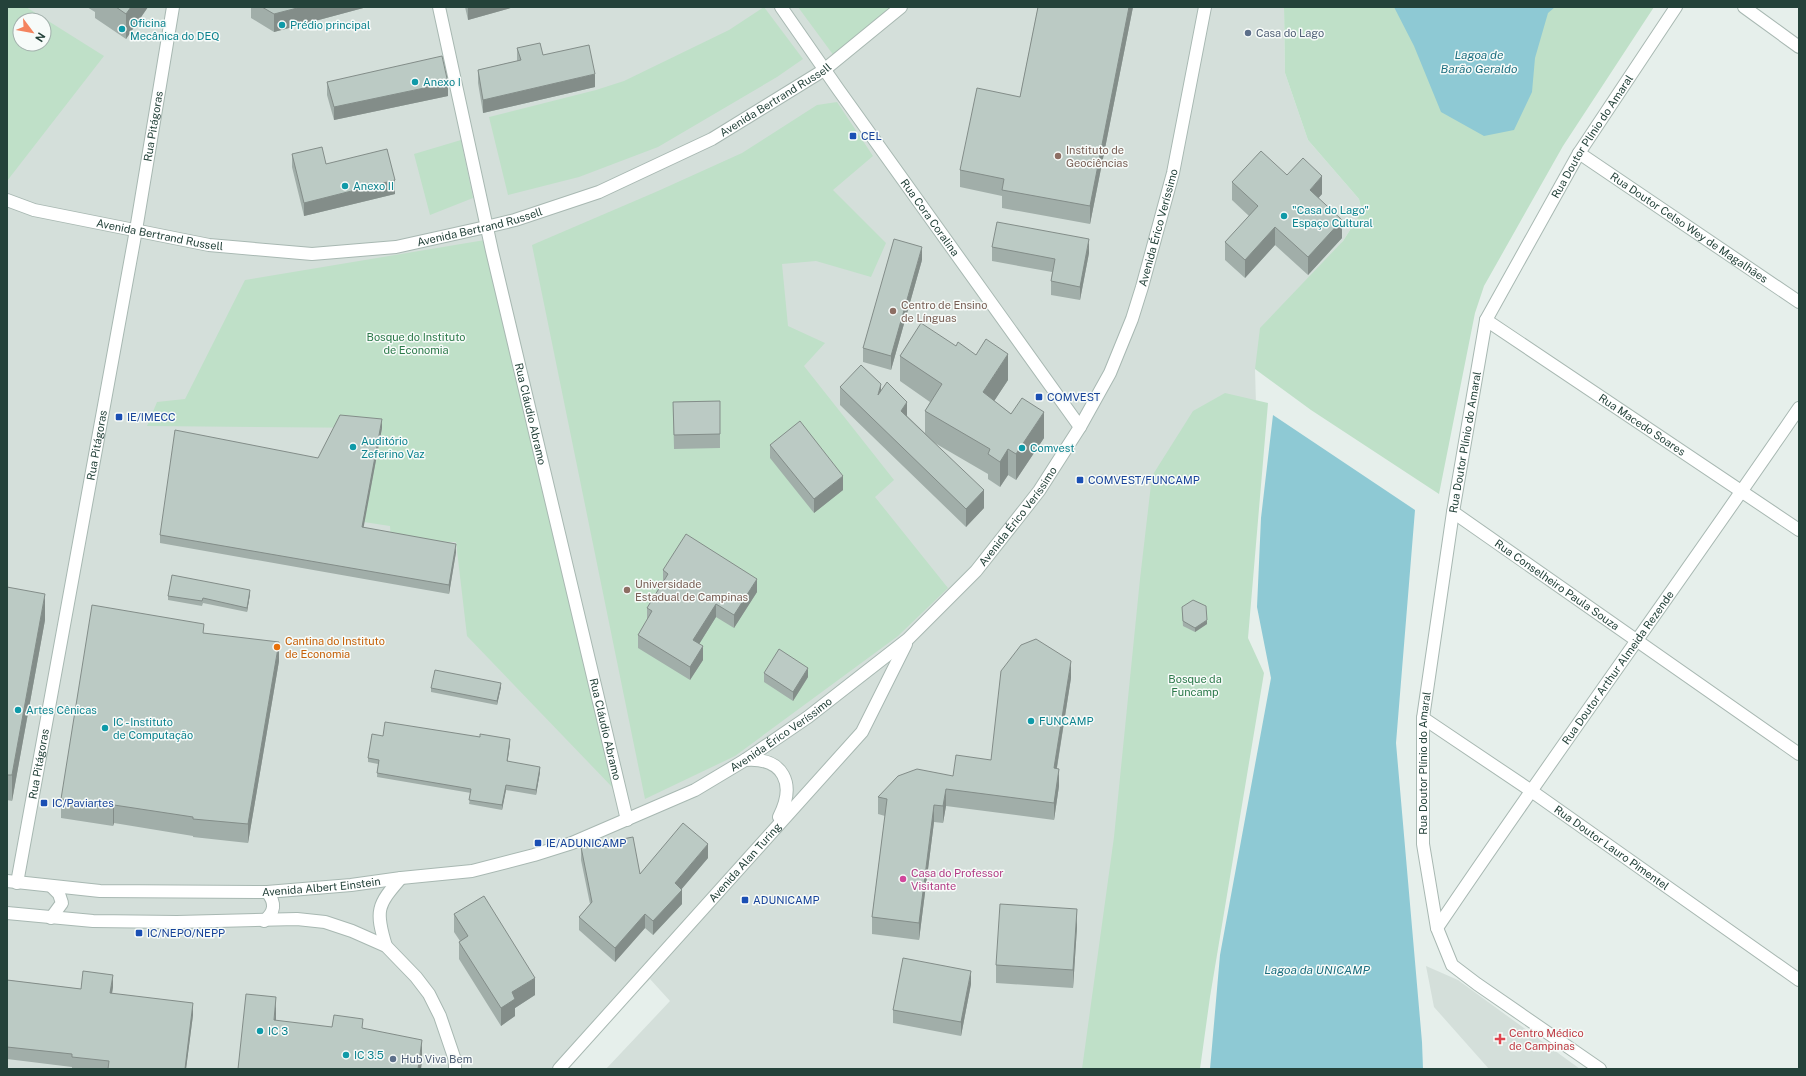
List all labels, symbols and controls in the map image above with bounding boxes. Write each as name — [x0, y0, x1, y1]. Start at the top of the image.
north arrow — [12, 12, 52, 52]
place label: Oficina Mecânica do DEQ — [130, 17, 220, 42]
place label: Prédio principal — [290, 19, 370, 31]
marker: Prédio principal — [277, 20, 287, 30]
marker: Oficina Mecânica do DEQ — [117, 24, 127, 34]
place label: Casa do Lago — [1256, 27, 1324, 39]
marker: Casa do Lago — [1243, 28, 1253, 38]
text: N — [33, 30, 48, 44]
water label: Lagoa de Barão Geraldo — [1441, 48, 1518, 76]
street label: Avenida Bertrand Russell — [718, 61, 834, 139]
street label: Rua Doutor Plínio do Amaral — [1549, 73, 1635, 200]
place label: Anexo I — [423, 76, 461, 88]
marker: Anexo I — [410, 77, 420, 87]
street label: Rua Pitágoras — [141, 90, 165, 162]
place label: CEL — [861, 130, 882, 142]
marker: CEL — [848, 131, 858, 141]
place label: Instituto de Geociências — [1066, 144, 1128, 169]
marker: Instituto de Geociências — [1053, 151, 1063, 161]
street label: Avenida Érico Veríssimo — [1136, 168, 1180, 288]
street label: Rua Doutor Celso Wey de Magalhães — [1608, 170, 1770, 285]
street label: Rua Cora Coralina — [898, 177, 962, 258]
place label: Anexo II — [353, 180, 394, 192]
marker: Anexo II — [340, 181, 350, 191]
place label: "Casa do Lago" Espaço Cultural — [1292, 204, 1373, 230]
street label: Avenida Bertrand Russell — [416, 205, 544, 248]
marker: "Casa do Lago" Espaço Cultural — [1279, 211, 1289, 221]
street label: Avenida Bertrand Russell — [95, 217, 224, 252]
place label: Centro de Ensino de Línguas — [901, 299, 987, 324]
marker: Centro de Ensino de Línguas — [888, 306, 898, 316]
park label: Bosque do Instituto de Economia — [367, 331, 465, 356]
street label: Rua Cláudio Abramo — [513, 362, 549, 466]
street label: Rua Doutor Plínio do Amaral — [1447, 371, 1483, 514]
place label: COMVEST — [1047, 391, 1101, 403]
street label: Rua Macedo Soares — [1597, 391, 1688, 458]
marker: COMVEST — [1034, 392, 1044, 402]
street label: Rua Pitágoras — [84, 409, 109, 481]
place label: IE/IMECC — [127, 411, 176, 423]
marker: IE/IMECC — [114, 412, 124, 422]
place label: Auditório Zeferino Vaz — [361, 435, 425, 460]
marker: Auditório Zeferino Vaz — [348, 442, 358, 452]
place label: Comvest — [1030, 442, 1074, 454]
marker: Comvest — [1017, 443, 1027, 453]
street label: Avenida Érico Veríssimo — [976, 464, 1059, 568]
place label: COMVEST/FUNCAMP — [1088, 474, 1200, 486]
marker: COMVEST/FUNCAMP — [1075, 475, 1085, 485]
street label: Rua Conselheiro Paula Souza — [1493, 537, 1622, 632]
place label: Universidade Estadual de Campinas — [635, 578, 749, 603]
marker: Universidade Estadual de Campinas — [622, 585, 632, 595]
street label: Rua Doutor Arthur Almeida Rezende — [1560, 588, 1676, 747]
place label: Cantina do Instituto de Economia — [285, 635, 385, 660]
marker: Cantina do Instituto de Economia — [272, 642, 282, 652]
park label: Bosque da Funcamp — [1168, 673, 1222, 698]
street label: Rua Cláudio Abramo — [588, 677, 623, 781]
street label: Rua Doutor Plínio do Amaral — [1417, 691, 1433, 835]
street label: Avenida Érico Veríssimo — [728, 695, 834, 774]
place label: Artes Cênicas — [26, 704, 97, 716]
marker: Artes Cênicas — [13, 705, 23, 715]
place label: FUNCAMP — [1039, 715, 1094, 727]
place label: IC - Instituto de Computação — [113, 716, 193, 742]
marker: FUNCAMP — [1026, 716, 1036, 726]
marker: IC - Instituto de Computação — [100, 723, 110, 733]
street label: Rua Pitágoras — [26, 727, 51, 800]
place label: IC/Paviartes — [52, 797, 114, 809]
marker: IC/Paviartes — [39, 798, 49, 808]
street label: Rua Doutor Lauro Pimentel — [1552, 803, 1671, 892]
street label: Avenida Alan Turing — [706, 820, 784, 904]
place label: IE/ADUNICAMP — [546, 837, 626, 849]
marker: IE/ADUNICAMP — [533, 838, 543, 848]
place label: Casa do Professor Visitante — [911, 867, 1003, 892]
marker: Casa do Professor Visitante — [898, 874, 908, 884]
street label: Avenida Albert Einstein — [262, 875, 381, 898]
place label: ADUNICAMP — [753, 894, 820, 906]
marker: ADUNICAMP — [740, 895, 750, 905]
place label: IC/NEPO/NEPP — [147, 927, 225, 939]
marker: IC/NEPO/NEPP — [134, 928, 144, 938]
water label: Lagoa da UNICAMP — [1264, 963, 1370, 977]
place label: IC 3 — [268, 1025, 288, 1037]
marker: IC 3 — [255, 1026, 265, 1036]
place label: Centro Médico de Campinas — [1509, 1027, 1584, 1052]
marker: Centro Médico de Campinas — [1494, 1033, 1506, 1045]
place label: IC 3.5 — [354, 1049, 384, 1061]
marker: IC 3.5 — [341, 1050, 351, 1060]
place label: Hub Viva Bem — [401, 1053, 472, 1065]
marker: Hub Viva Bem — [388, 1054, 398, 1064]

